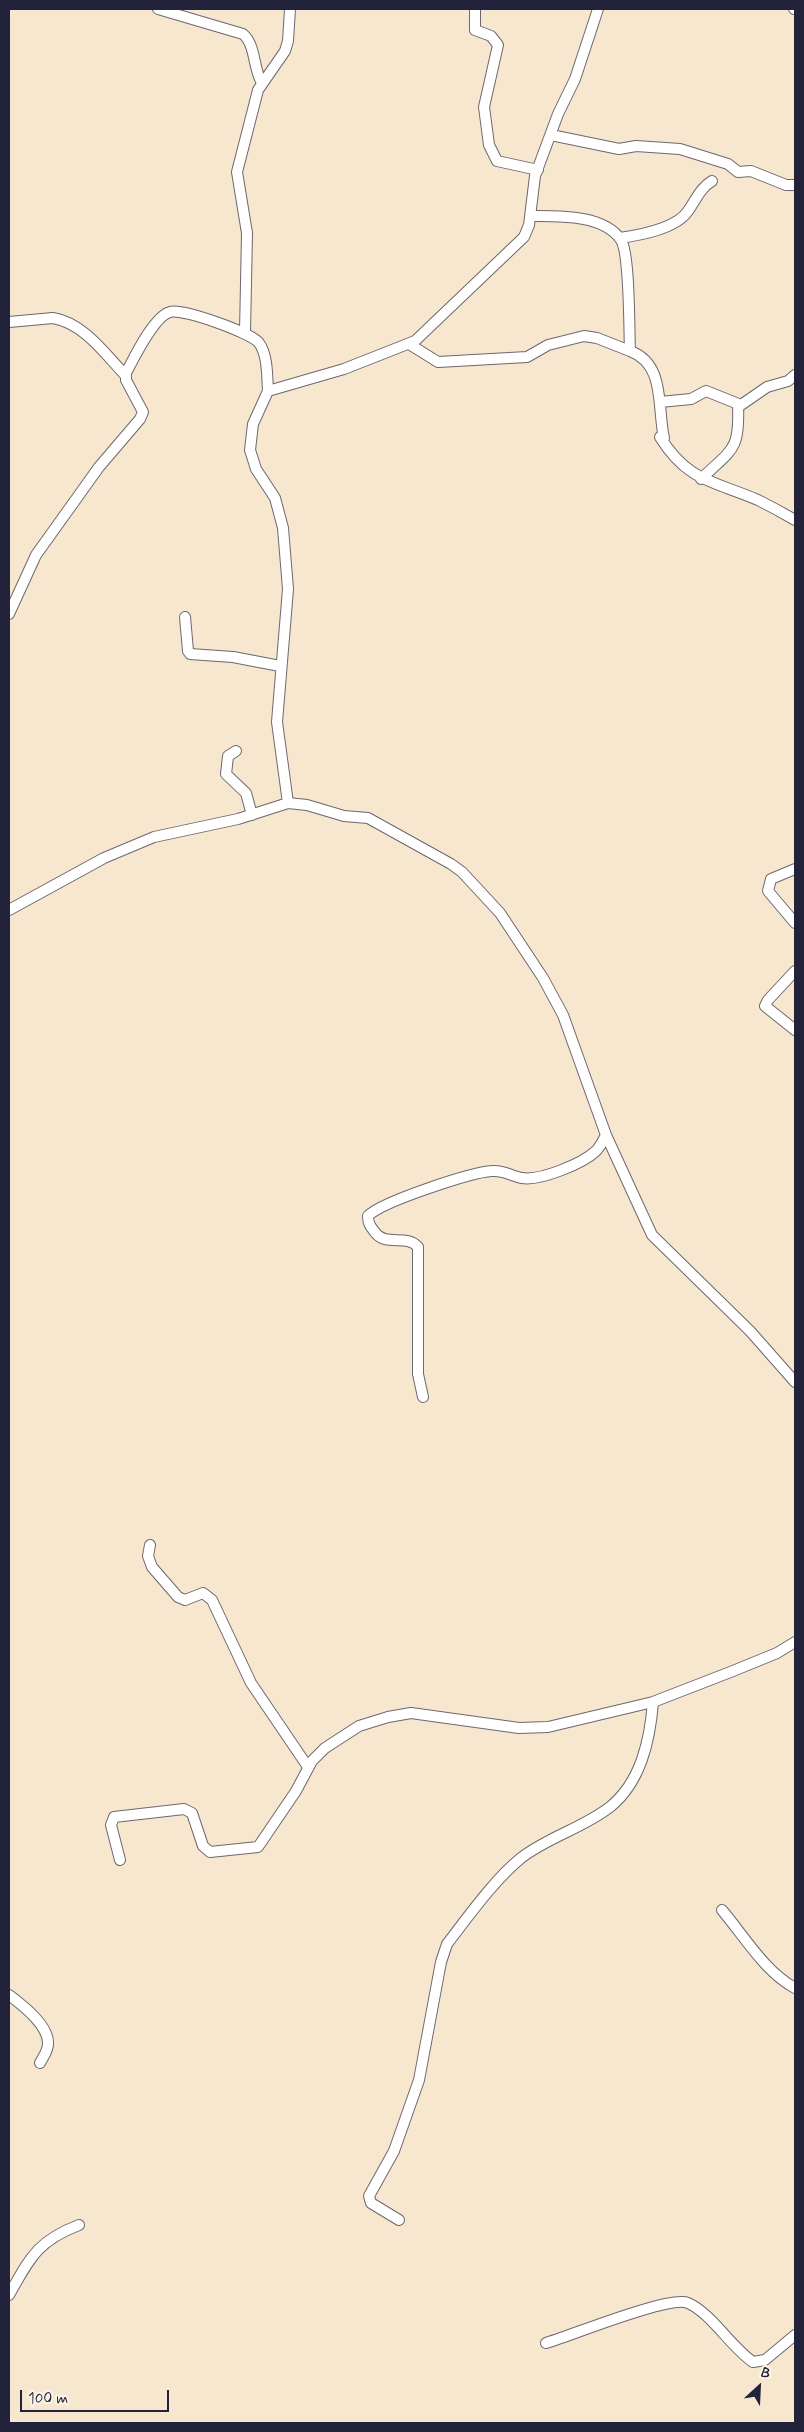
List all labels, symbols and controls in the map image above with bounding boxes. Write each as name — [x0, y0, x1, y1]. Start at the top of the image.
north arrow — [734, 2362, 784, 2412]
text: B — [758, 2363, 773, 2383]
scale bar — [22, 2380, 171, 2412]
text: 100 m — [28, 2389, 68, 2409]

